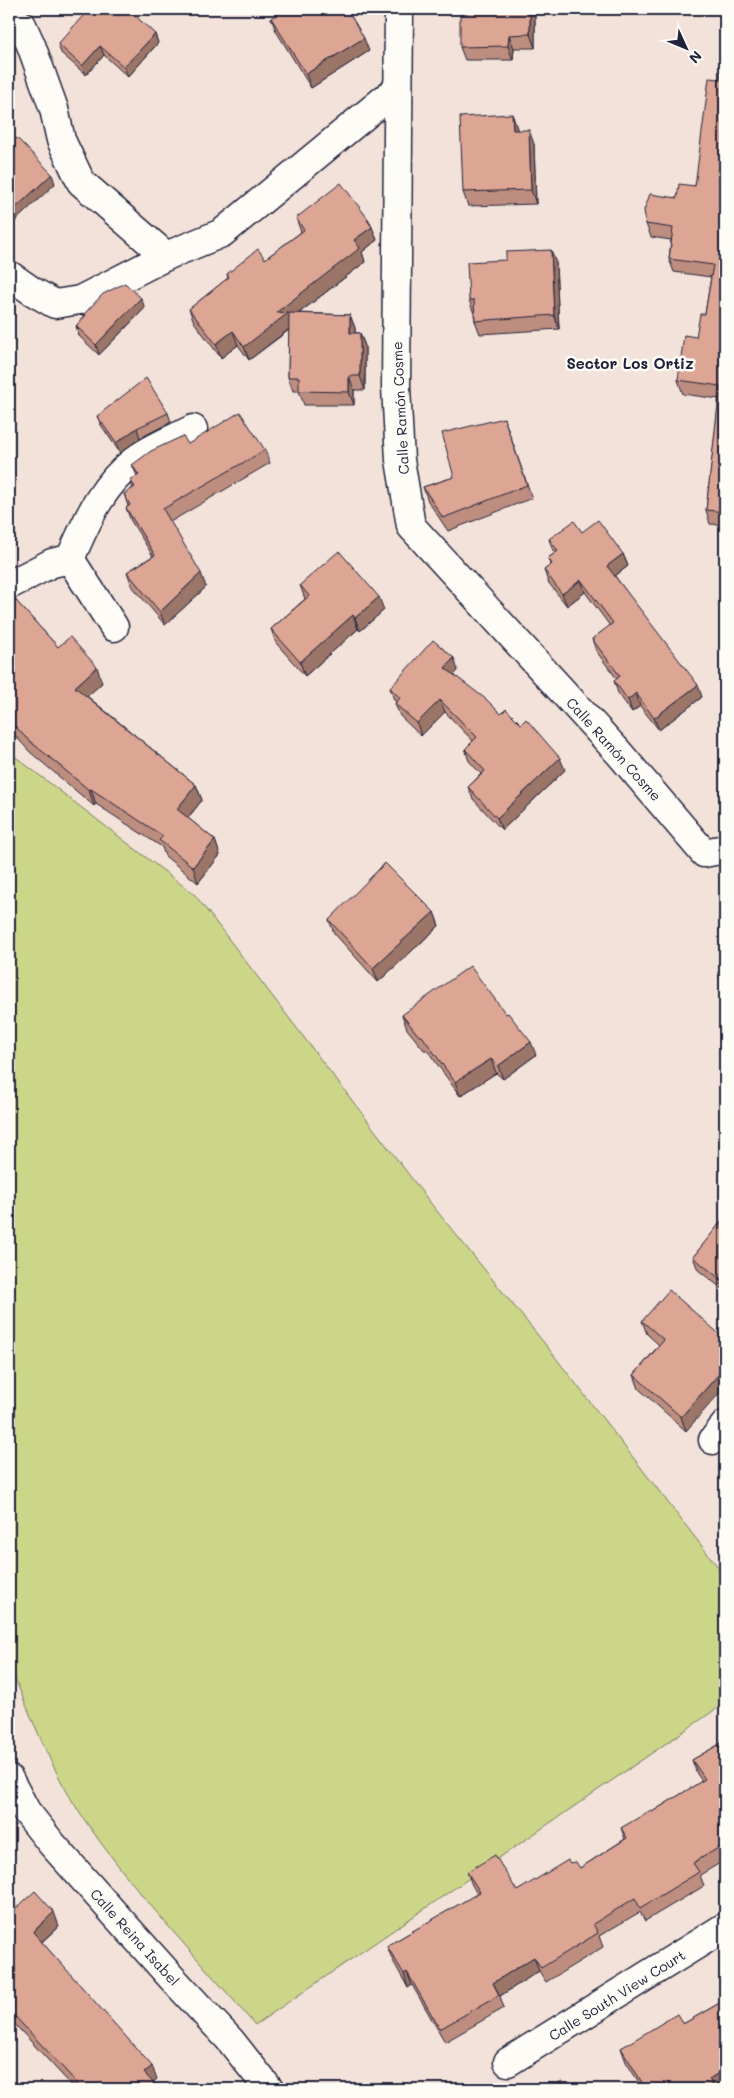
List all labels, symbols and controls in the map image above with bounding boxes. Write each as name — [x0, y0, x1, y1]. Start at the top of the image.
north arrow — [662, 22, 712, 72]
text: N — [685, 47, 706, 68]
street label: Calle Ramón Cosme — [387, 341, 413, 475]
district label: Sector Los Ortiz — [566, 353, 694, 373]
street label: Calle Ramón Cosme — [562, 693, 666, 805]
street label: Calle Reina Isabel — [86, 1884, 184, 1990]
street label: Calle South View Court — [545, 1945, 689, 2045]

